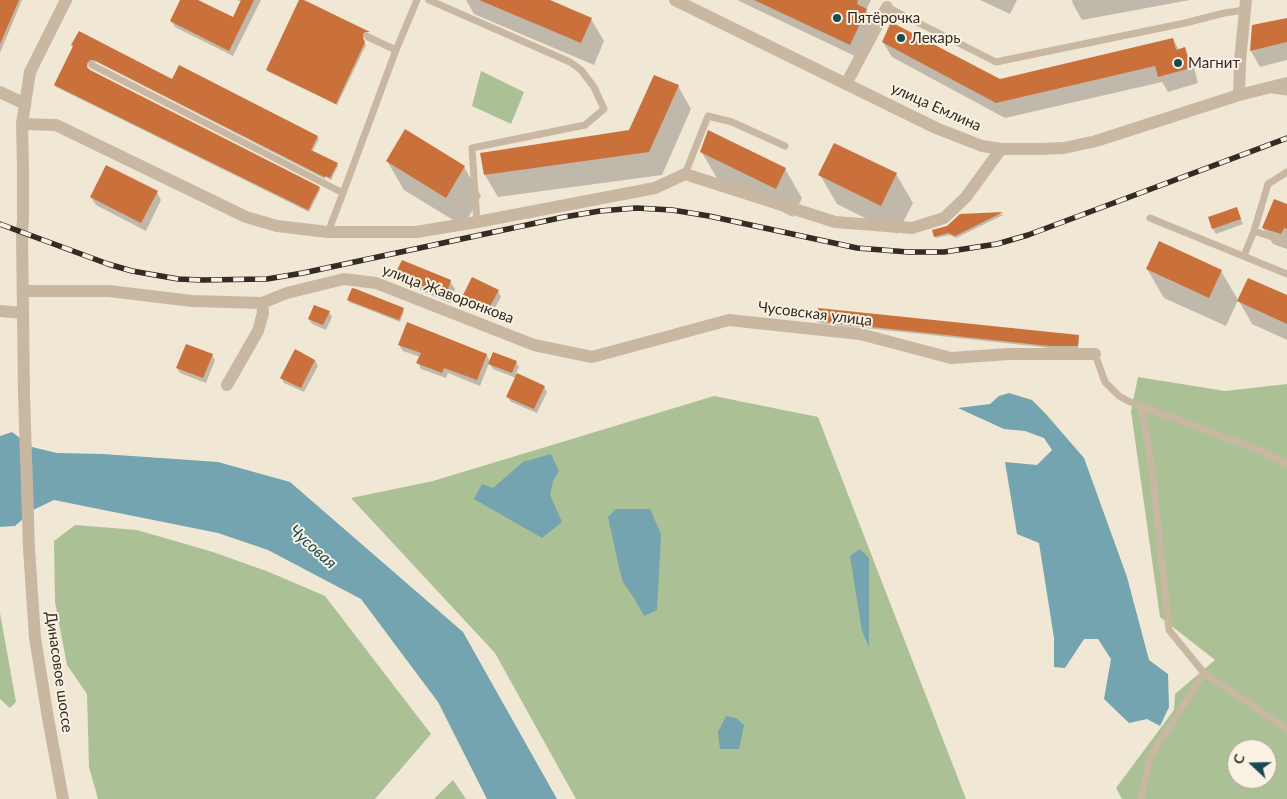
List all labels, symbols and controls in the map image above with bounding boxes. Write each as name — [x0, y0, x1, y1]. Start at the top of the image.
place label: Пятёрочка — [847, 9, 920, 27]
marker: Пятёрочка — [831, 12, 843, 24]
place label: Лекарь — [911, 29, 960, 47]
marker: Лекарь — [895, 32, 907, 44]
place label: Магнит — [1188, 54, 1240, 72]
marker: Магнит — [1172, 57, 1184, 69]
street label: улица Емлина — [888, 79, 984, 135]
street label: улица Жаворонкова — [379, 261, 517, 327]
street label: Чусовская улица — [757, 298, 873, 330]
water label: Чусовая — [286, 521, 340, 573]
street label: Динасовое шоссе — [42, 610, 76, 734]
north arrow — [1227, 739, 1277, 789]
text: С — [1229, 751, 1248, 766]

